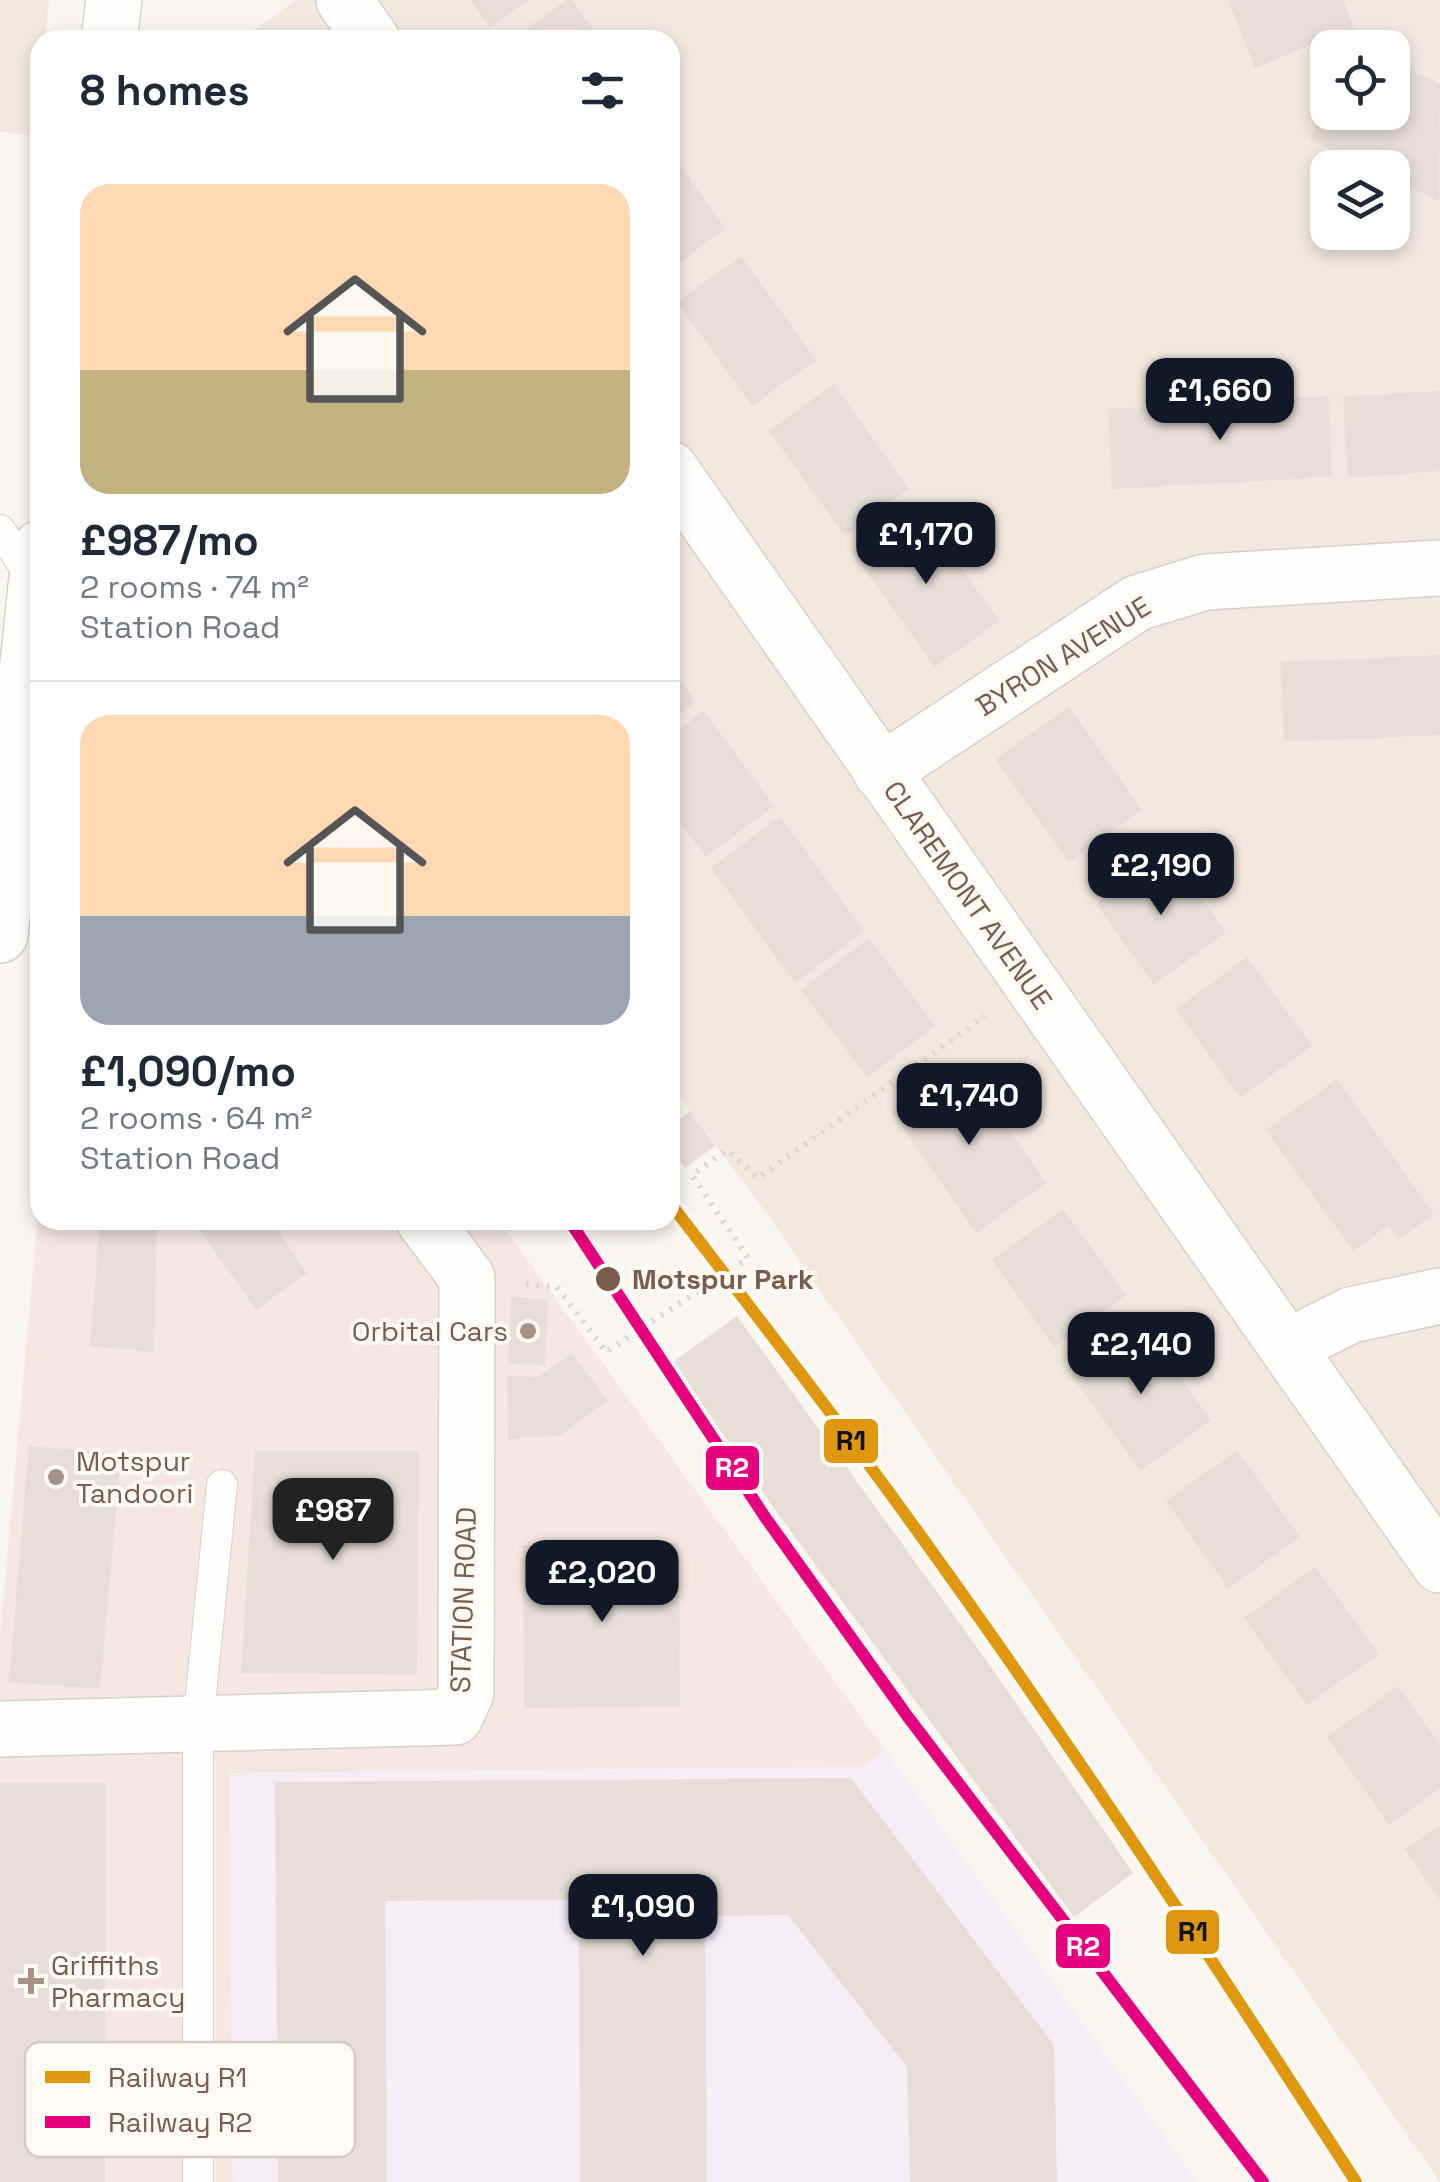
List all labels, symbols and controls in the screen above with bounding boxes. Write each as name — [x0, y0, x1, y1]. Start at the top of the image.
map controls — [1310, 30, 1410, 250]
button: locate — [1310, 30, 1410, 130]
icon: filters — [575, 63, 630, 118]
text: 8 homes — [80, 64, 250, 117]
button: layers — [1310, 150, 1410, 250]
icon: home — [265, 249, 445, 429]
pin: £1,660 — [1139, 358, 1301, 443]
text: £1,660 — [1168, 370, 1272, 410]
pin: £1,170 — [845, 502, 1007, 587]
text: £987/mo — [80, 514, 259, 567]
text: £1,170 — [878, 514, 974, 554]
text: 2 rooms · 74 m² — [80, 567, 309, 607]
street label: BYRON AVENUE — [969, 588, 1157, 724]
text: Station Road — [80, 607, 280, 647]
street label: CLAREMONT AVENUE — [876, 774, 1060, 1016]
icon: home — [265, 780, 445, 960]
pin: £2,190 — [1080, 833, 1242, 918]
text: £2,190 — [1110, 845, 1212, 885]
text: £1,090/mo — [80, 1045, 296, 1098]
pin: £1,740 — [888, 1063, 1050, 1148]
text: £1,740 — [919, 1075, 1019, 1115]
text: 2 rooms · 64 m² — [80, 1098, 312, 1138]
text: Station Road — [80, 1138, 280, 1178]
place label: Motspur Park — [632, 1261, 814, 1297]
marker: Motspur Park — [593, 1264, 623, 1294]
pin: £2,140 — [1060, 1312, 1222, 1397]
place label: Orbital Cars — [352, 1313, 508, 1349]
marker: Orbital Cars — [517, 1320, 539, 1342]
text: £2,140 — [1090, 1324, 1192, 1364]
line badge: R1 — [822, 1417, 880, 1465]
text: R1 — [836, 1422, 866, 1458]
place label: Motspur Tandoori — [76, 1443, 193, 1511]
line badge: R2 — [704, 1444, 761, 1492]
text: R2 — [715, 1449, 749, 1485]
marker: Motspur Tandoori — [45, 1466, 67, 1488]
pin: £987 — [274, 1478, 392, 1563]
text: £987 — [295, 1490, 371, 1530]
street label: STATION ROAD — [442, 1506, 484, 1694]
pin: £2,020 — [521, 1540, 683, 1625]
text: £2,020 — [548, 1552, 656, 1592]
pin: £1,090 — [562, 1874, 724, 1959]
text: £1,090 — [590, 1886, 696, 1926]
line badge: R1 — [1164, 1908, 1221, 1956]
text: R1 — [1178, 1913, 1208, 1949]
line badge: R2 — [1054, 1922, 1112, 1970]
text: R2 — [1066, 1928, 1100, 1964]
place label: Griffiths Pharmacy — [51, 1947, 185, 2015]
marker: Griffiths Pharmacy — [20, 1970, 42, 1992]
legend — [25, 2042, 355, 2157]
text: Railway R1 — [108, 2059, 247, 2095]
text: Railway R2 — [108, 2104, 252, 2140]

